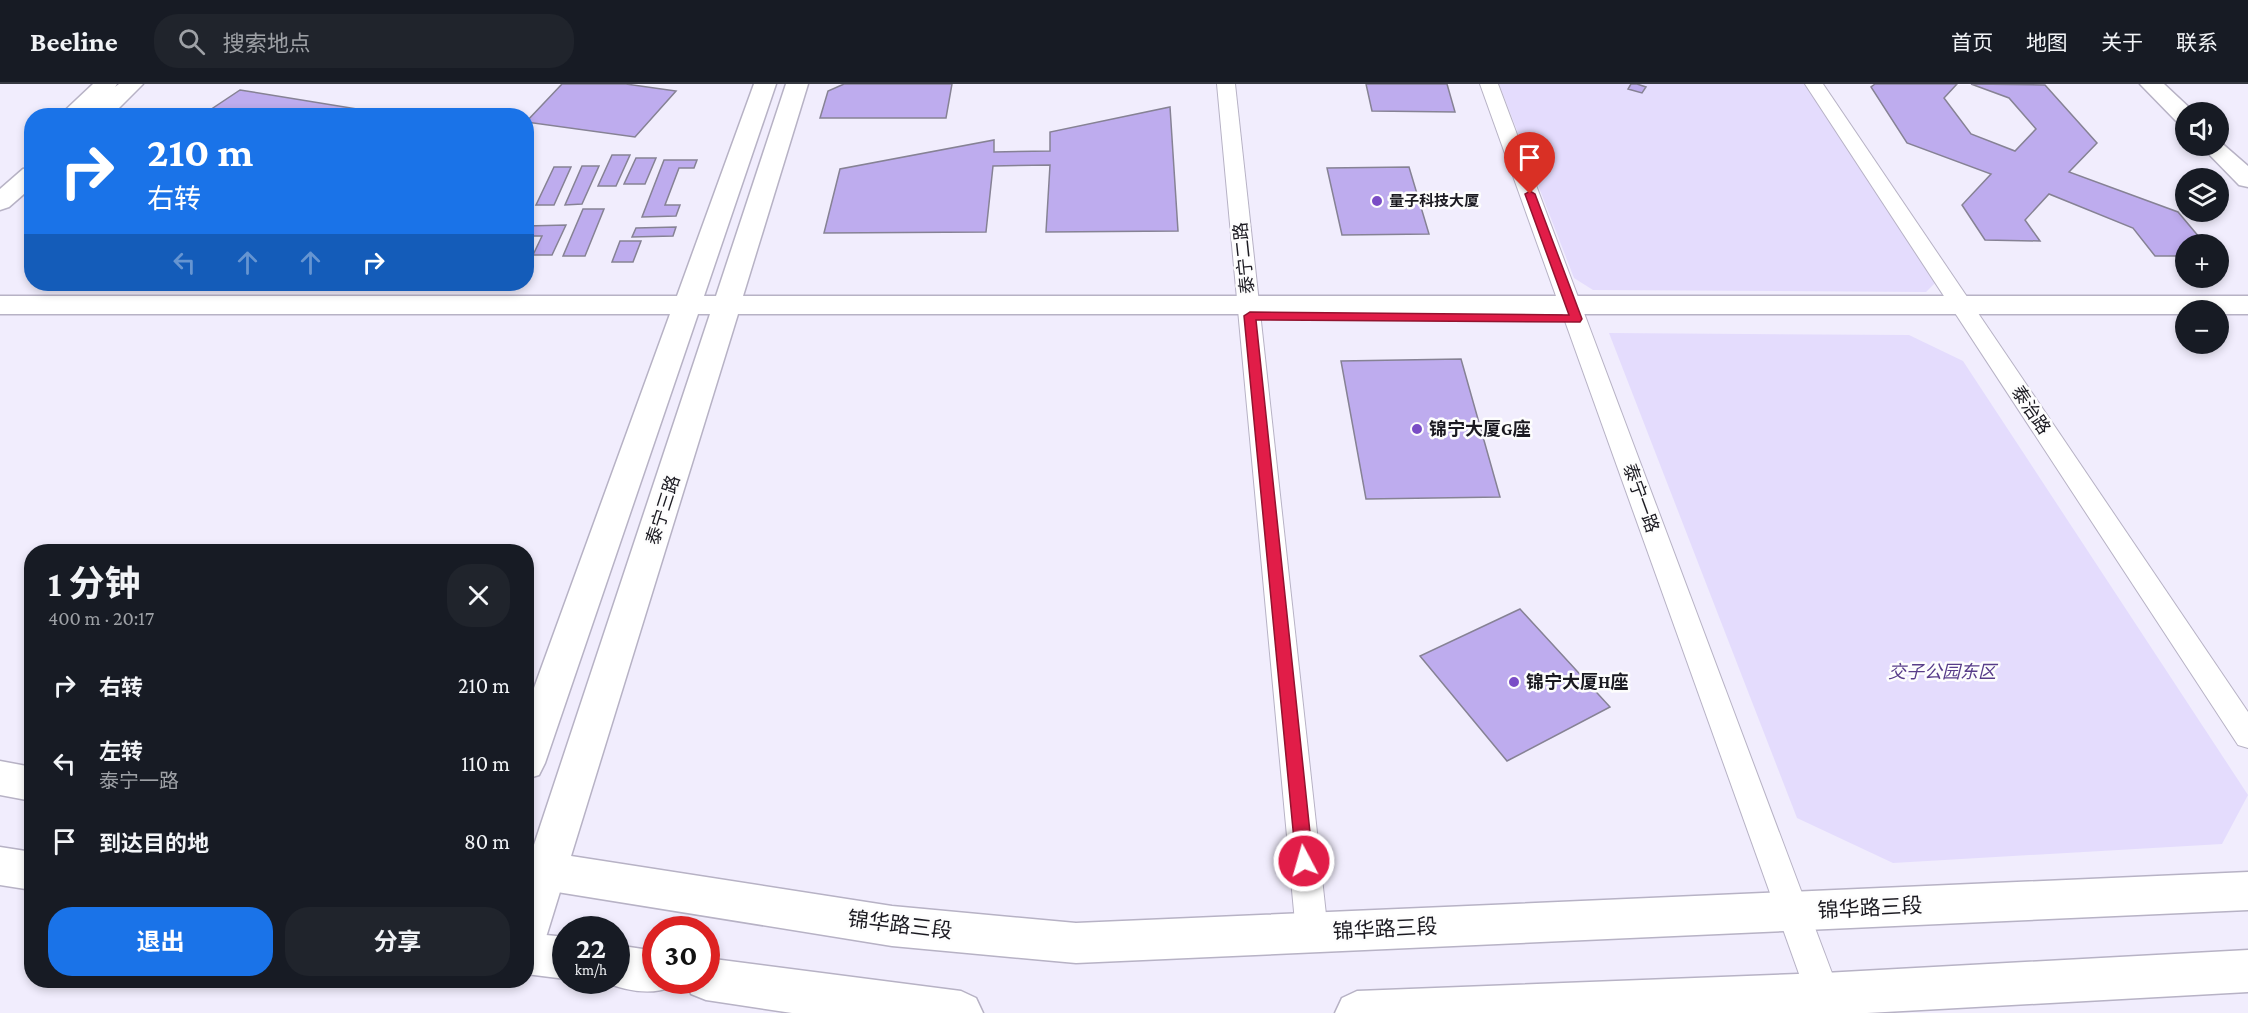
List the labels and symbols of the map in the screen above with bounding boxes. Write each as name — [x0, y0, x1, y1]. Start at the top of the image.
pin — [1504, 132, 1555, 194]
place label: 量子科技大厦 — [1389, 193, 1479, 209]
marker: 量子科技大厦 — [1370, 194, 1384, 208]
street label: 泰宁二路 — [1230, 221, 1258, 295]
street label: 泰治路 — [2008, 382, 2054, 438]
place label: 锦宁大厦G座 — [1429, 419, 1531, 439]
marker: 锦宁大厦G座 — [1410, 422, 1424, 436]
street label: 泰宁一路 — [1619, 461, 1663, 535]
street label: 泰宁三路 — [642, 473, 684, 547]
park label: 交子公园东区 — [1888, 662, 1999, 682]
place label: 锦宁大厦H座 — [1526, 672, 1628, 692]
marker: 锦宁大厦H座 — [1507, 675, 1521, 689]
position arrow — [1272, 829, 1336, 893]
street label: 锦华路三段 — [1817, 893, 1923, 923]
street label: 锦华路三段 — [846, 907, 954, 943]
street label: 锦华路三段 — [1332, 914, 1438, 944]
speed limit sign: 30 — [642, 916, 720, 994]

